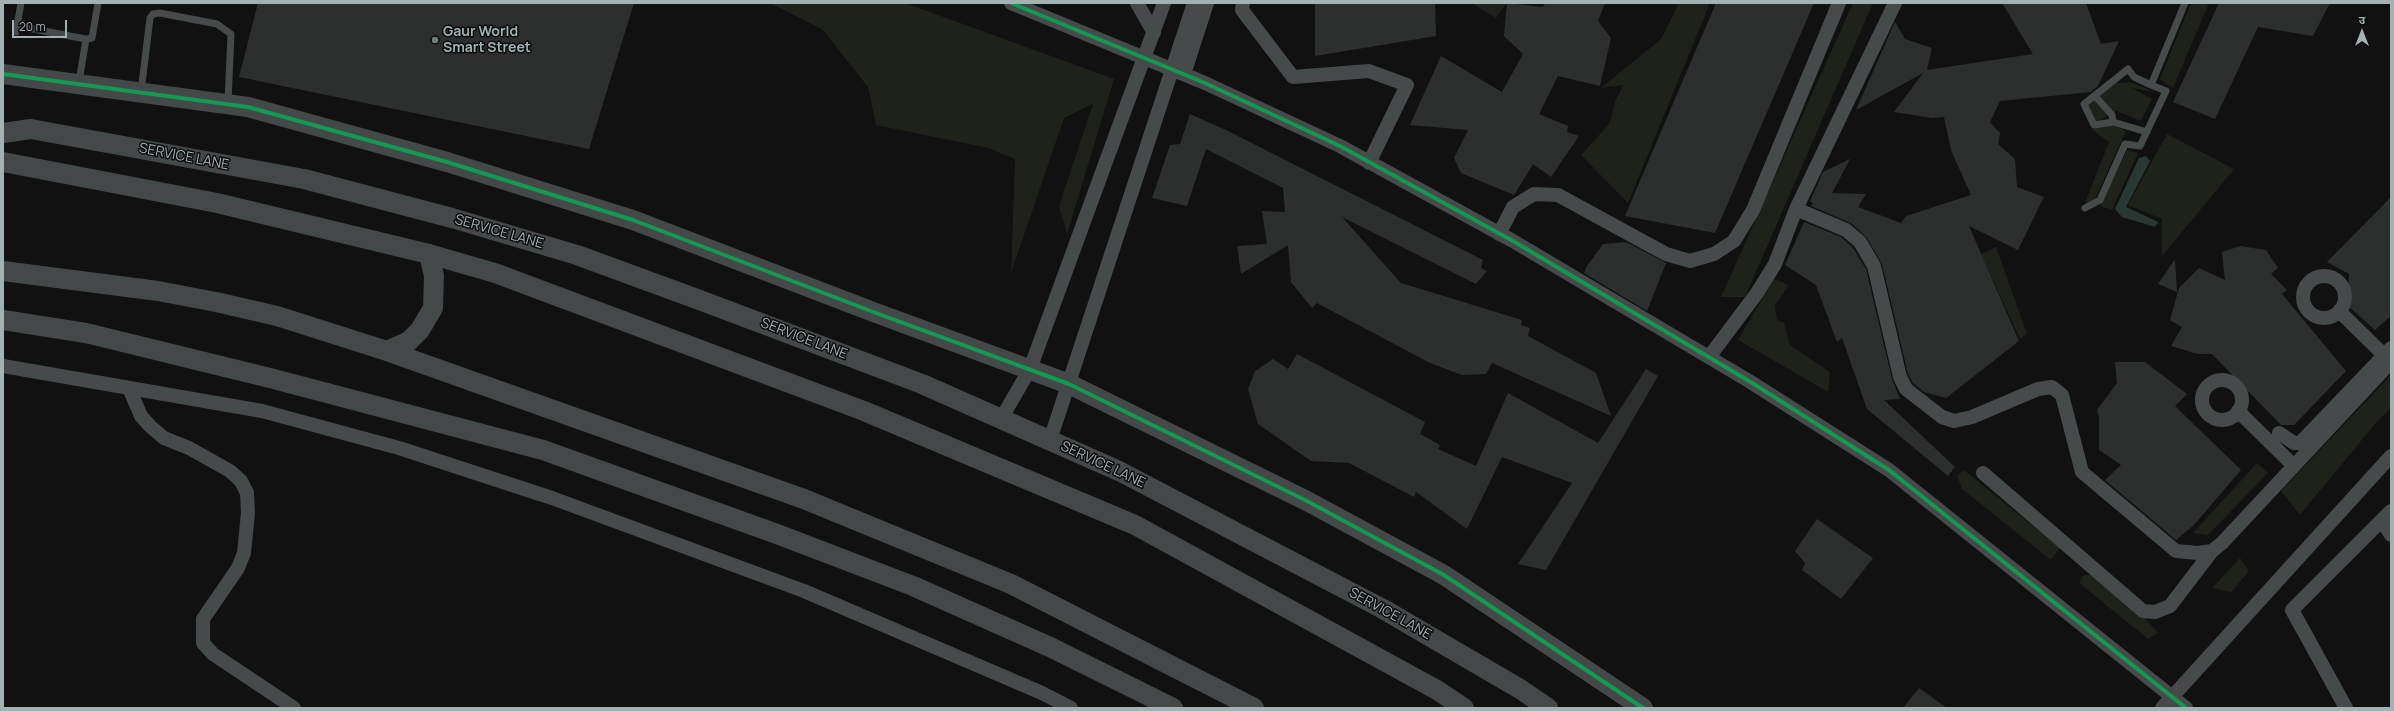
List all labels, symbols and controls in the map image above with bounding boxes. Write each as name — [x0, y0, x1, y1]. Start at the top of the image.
scale bar — [14, 12, 69, 38]
north arrow — [2342, 12, 2382, 52]
text: उ — [2359, 12, 2365, 27]
text: 20 m — [19, 18, 46, 35]
place label: Gaur World Smart Street — [443, 24, 531, 56]
marker: Gaur World Smart Street — [430, 35, 440, 45]
street label: SERVICE LANE — [137, 140, 231, 174]
street label: SERVICE LANE — [453, 211, 545, 253]
street label: SERVICE LANE — [758, 315, 850, 363]
street label: SERVICE LANE — [1058, 438, 1148, 492]
street label: SERVICE LANE — [1346, 584, 1434, 644]

